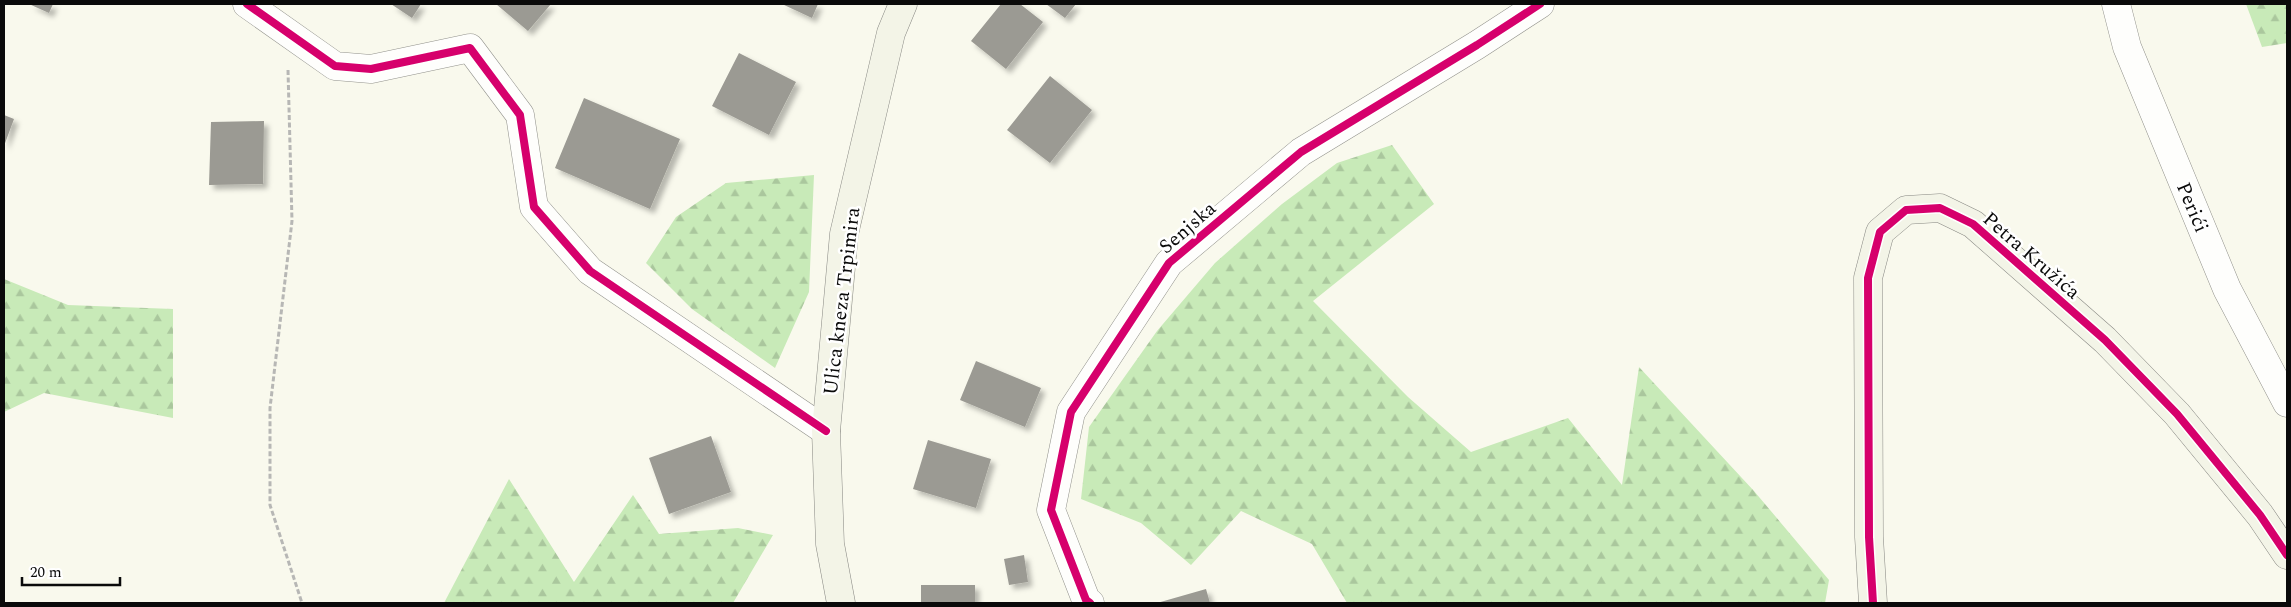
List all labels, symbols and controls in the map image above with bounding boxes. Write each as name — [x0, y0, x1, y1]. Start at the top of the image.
street label: Perići — [2168, 178, 2216, 237]
street label: Senjska — [1152, 194, 1223, 261]
street label: Ulica kneza Trpimira — [816, 205, 868, 397]
street label: Petra Kružića — [1976, 205, 2087, 307]
scale bar — [22, 554, 120, 586]
text: 20 m — [30, 561, 62, 584]

